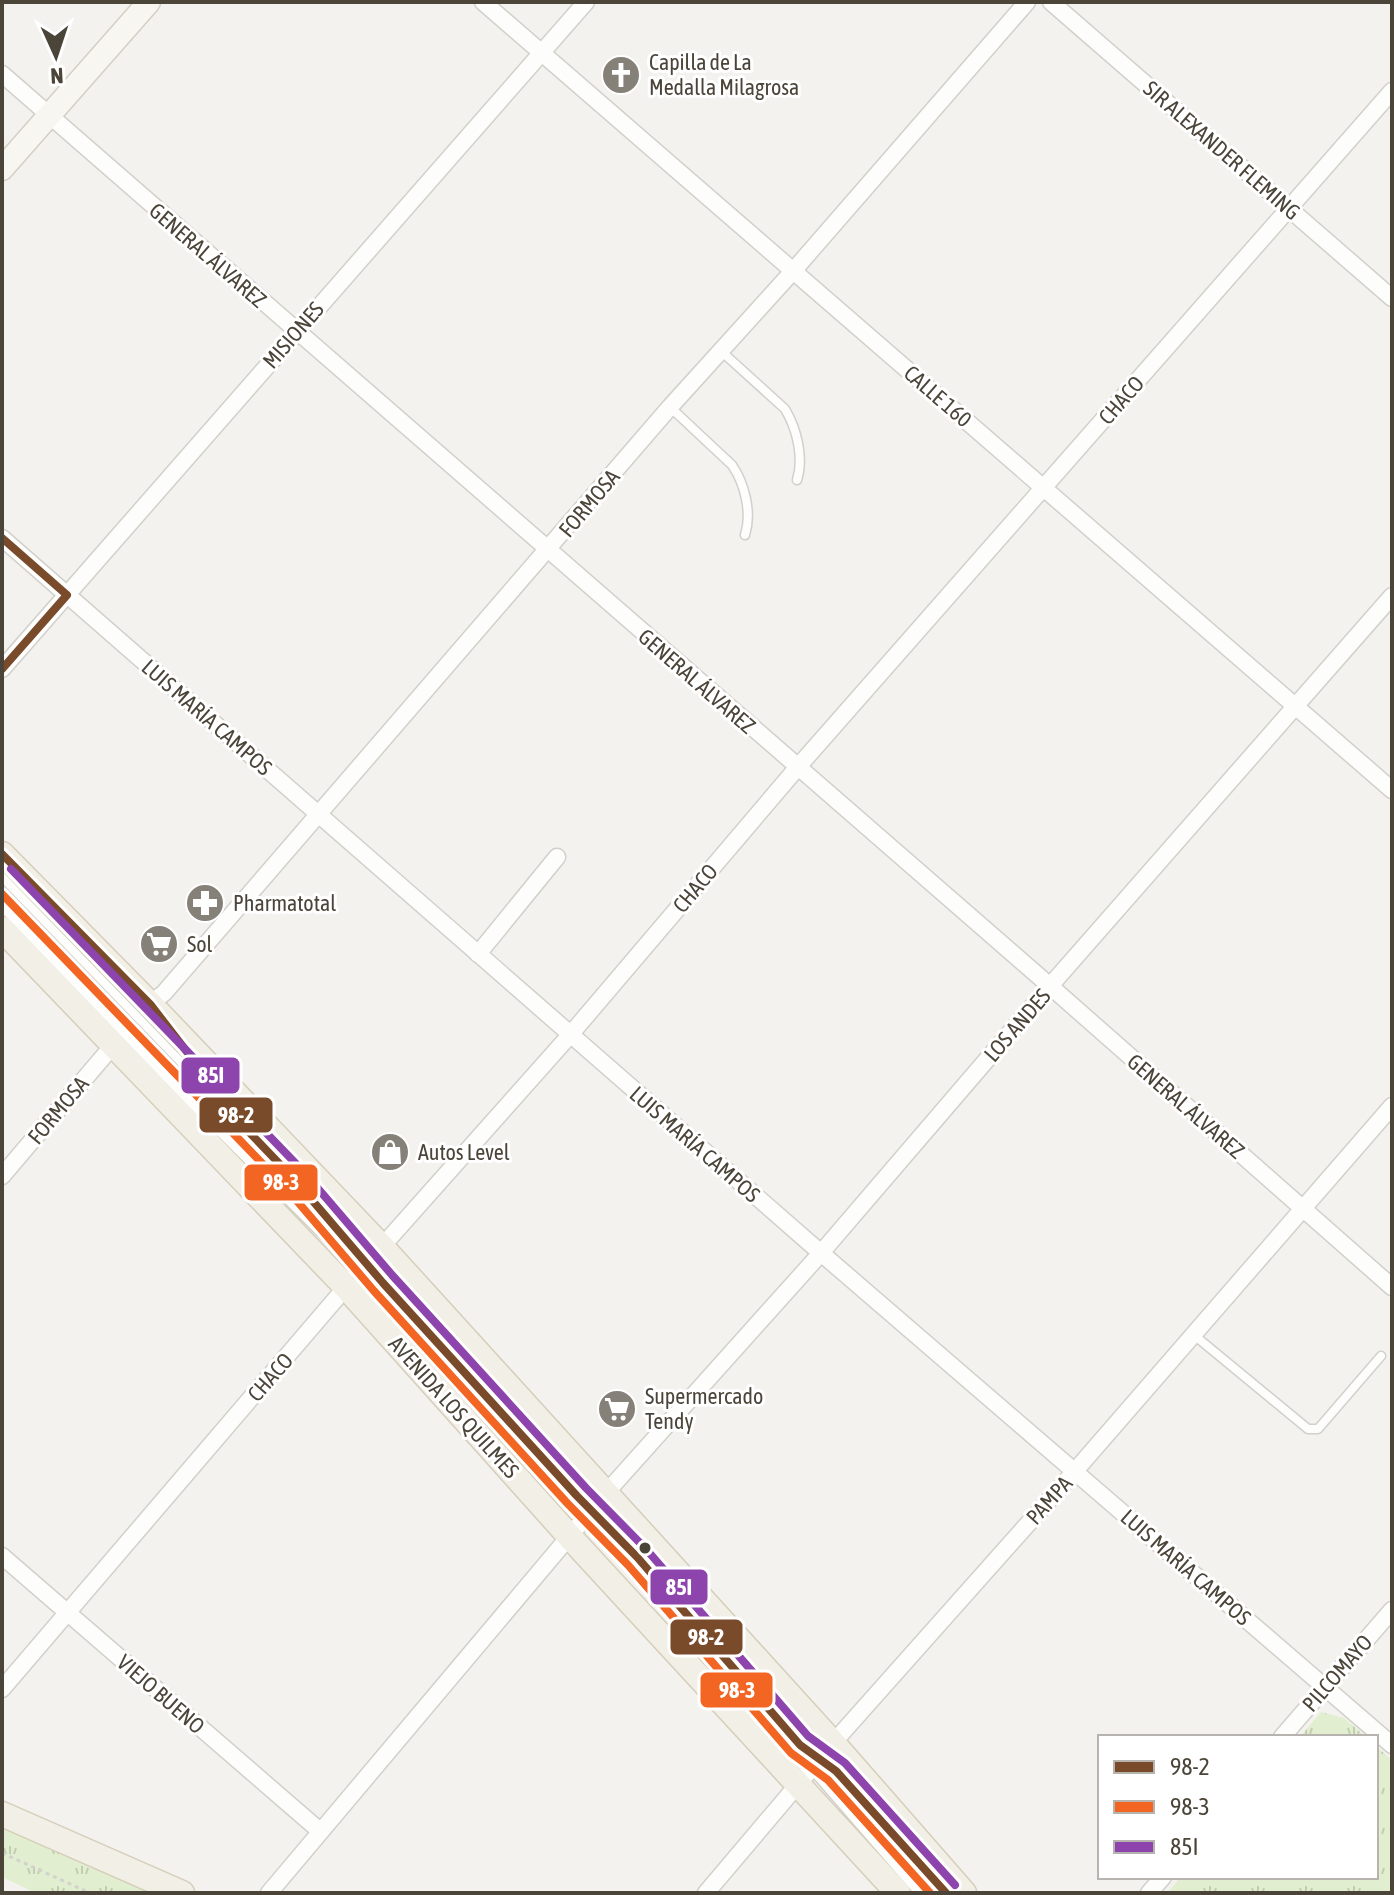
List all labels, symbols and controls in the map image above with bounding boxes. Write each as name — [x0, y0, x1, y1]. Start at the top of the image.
north arrow — [16, 16, 96, 96]
place label: Capilla de La Medalla Milagrosa — [649, 49, 799, 100]
church icon: Capilla de La Medalla Milagrosa — [600, 54, 642, 96]
text: N — [50, 63, 64, 89]
street label: SIR ALEXANDER FLEMING — [1139, 75, 1305, 225]
street label: GENERAL ÁLVAREZ — [144, 197, 272, 313]
street label: MISIONES — [257, 296, 329, 374]
street label: CALLE 160 — [899, 360, 977, 432]
street label: CHACO — [1093, 370, 1149, 430]
street label: FORMOSA — [553, 464, 625, 542]
street label: GENERAL ÁLVAREZ — [633, 623, 761, 739]
street label: LUIS MARÍA CAMPOS — [137, 654, 277, 780]
street label: CHACO — [667, 858, 723, 918]
pharmacy icon: Pharmatotal — [184, 882, 226, 924]
place label: Pharmatotal — [233, 890, 336, 916]
supermarket icon: Sol — [138, 923, 180, 965]
place label: Sol — [187, 931, 213, 957]
street label: LOS ANDES — [978, 983, 1056, 1067]
street label: GENERAL ÁLVAREZ — [1122, 1048, 1250, 1164]
line badge: 85I — [180, 1056, 241, 1095]
text: 85I — [198, 1062, 224, 1088]
street label: FORMOSA — [22, 1071, 94, 1149]
street label: LUIS MARÍA CAMPOS — [625, 1081, 765, 1207]
line badge: 98-2 — [198, 1096, 274, 1134]
text: 98-2 — [218, 1102, 254, 1128]
shop icon: Autos Level — [369, 1131, 411, 1173]
place label: Autos Level — [418, 1139, 510, 1165]
line badge: 98-3 — [243, 1163, 319, 1202]
text: 98-3 — [263, 1169, 299, 1195]
street label: AVENIDA LOS QUILMES — [384, 1331, 524, 1483]
street label: CHACO — [242, 1347, 298, 1407]
place label: Supermercado Tendy — [645, 1383, 763, 1434]
supermarket icon: Supermercado Tendy — [596, 1388, 638, 1430]
street label: PAMPA — [1021, 1470, 1078, 1530]
street label: LUIS MARÍA CAMPOS — [1116, 1504, 1256, 1630]
unlabelled marker — [637, 1540, 653, 1556]
line badge: 85I — [649, 1568, 709, 1606]
text: 85I — [666, 1574, 692, 1600]
line badge: 98-2 — [669, 1618, 744, 1656]
text: 98-2 — [688, 1624, 724, 1650]
street label: PILCOMAYO — [1297, 1629, 1377, 1717]
street label: VIEJO BUENO — [112, 1649, 210, 1739]
line badge: 98-3 — [699, 1671, 774, 1709]
text: 98-3 — [719, 1677, 755, 1703]
legend — [1098, 1735, 1378, 1879]
text: 98-2 — [1170, 1753, 1210, 1780]
text: 98-3 — [1170, 1793, 1210, 1820]
text: 85I — [1170, 1833, 1199, 1860]

